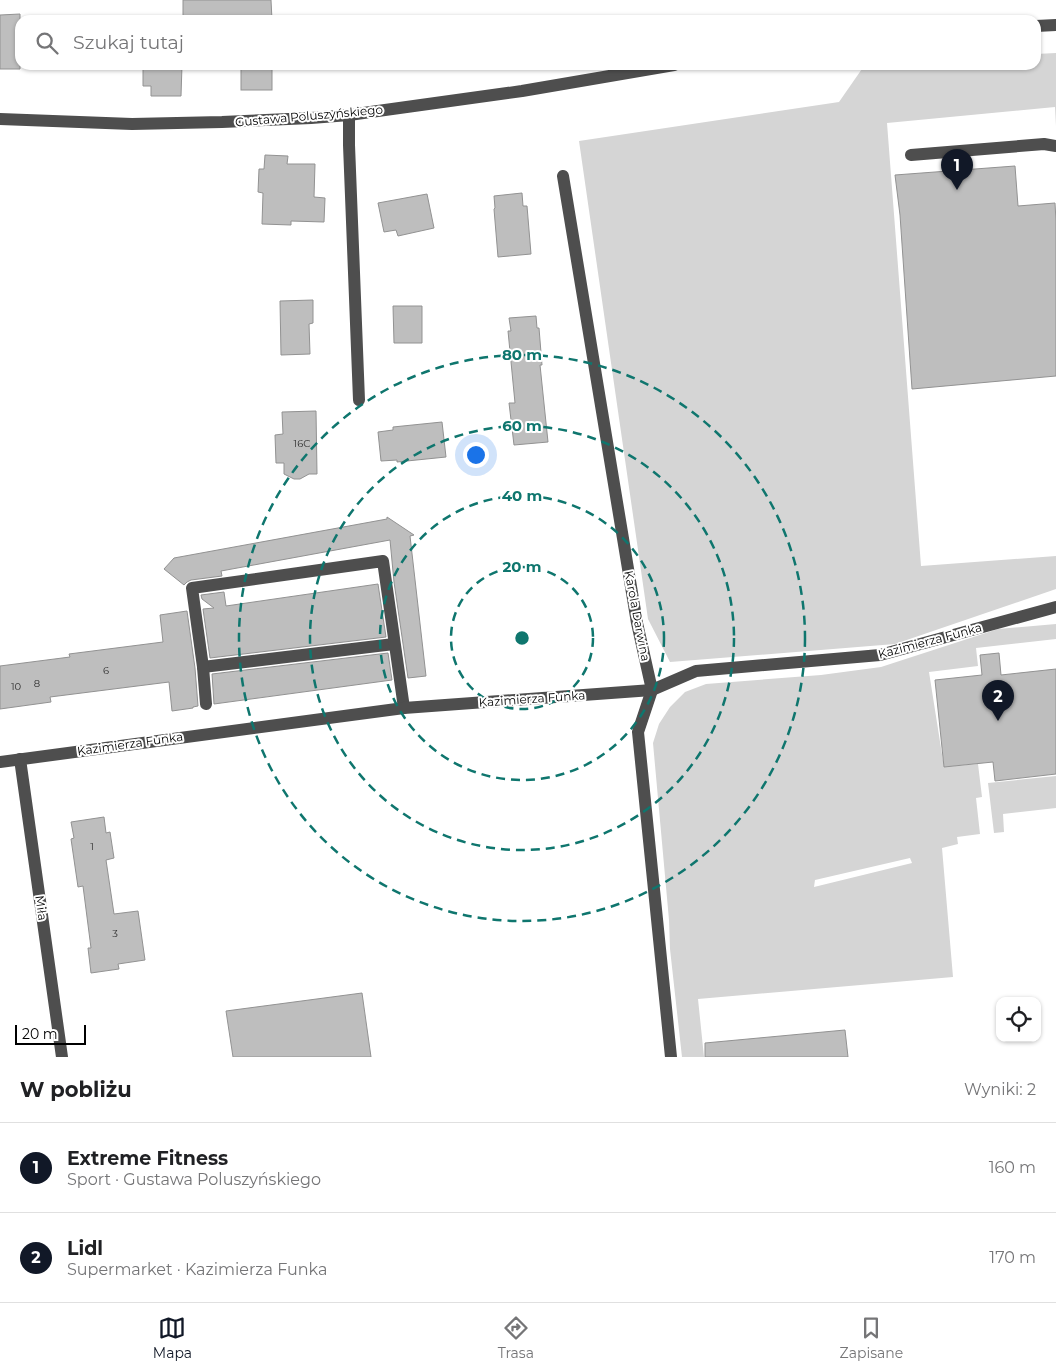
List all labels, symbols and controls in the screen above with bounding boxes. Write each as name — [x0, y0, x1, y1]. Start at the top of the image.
search box — [15, 15, 1041, 70]
icon: search — [33, 29, 61, 57]
text: Szukaj tutaj — [73, 31, 184, 54]
street label: Gustawa Poluszyńskiego — [234, 102, 383, 129]
pin: 1 — [941, 149, 973, 190]
text: 80 m — [502, 345, 542, 364]
text: 60 m — [502, 416, 542, 435]
house number: 16C — [294, 437, 310, 450]
your location — [463, 442, 489, 468]
text: 40 m — [502, 486, 542, 505]
text: 20 m — [502, 557, 542, 576]
street label: Karola Darwina — [621, 569, 654, 663]
street label: Kazimierza Funka — [876, 619, 983, 662]
centre of rings — [513, 629, 531, 647]
house number: 6 — [103, 664, 109, 677]
house number: 8 — [34, 677, 40, 690]
house number: 10 — [11, 680, 21, 693]
pin: 2 — [982, 680, 1014, 721]
street label: Kazimierza Funka — [478, 687, 586, 710]
street label: Kazimierza Funka — [76, 729, 184, 758]
house number: 1 — [90, 840, 94, 853]
street label: Miła — [32, 894, 51, 921]
house number: 3 — [112, 927, 118, 940]
map controls — [996, 997, 1041, 1042]
button: locate — [996, 997, 1041, 1042]
scale bar — [15, 1022, 86, 1045]
text: 20 m — [22, 1025, 58, 1043]
text: W pobliżu — [20, 1077, 132, 1102]
text: Wyniki: 2 — [964, 1080, 1036, 1099]
text: Extreme Fitness — [67, 1147, 228, 1170]
text: 1 — [33, 1158, 39, 1177]
text: 160 m — [989, 1158, 1036, 1177]
text: Sport · Gustawa Poluszyńskiego — [67, 1170, 321, 1189]
text: Lidl — [67, 1237, 103, 1260]
text: 2 — [31, 1248, 41, 1267]
text: 170 m — [989, 1248, 1036, 1267]
text: Supermarket · Kazimierza Funka — [67, 1260, 327, 1279]
tab: Mapa — [153, 1314, 192, 1362]
tab: Trasa — [498, 1314, 534, 1362]
tab: Zapisane — [840, 1314, 903, 1362]

